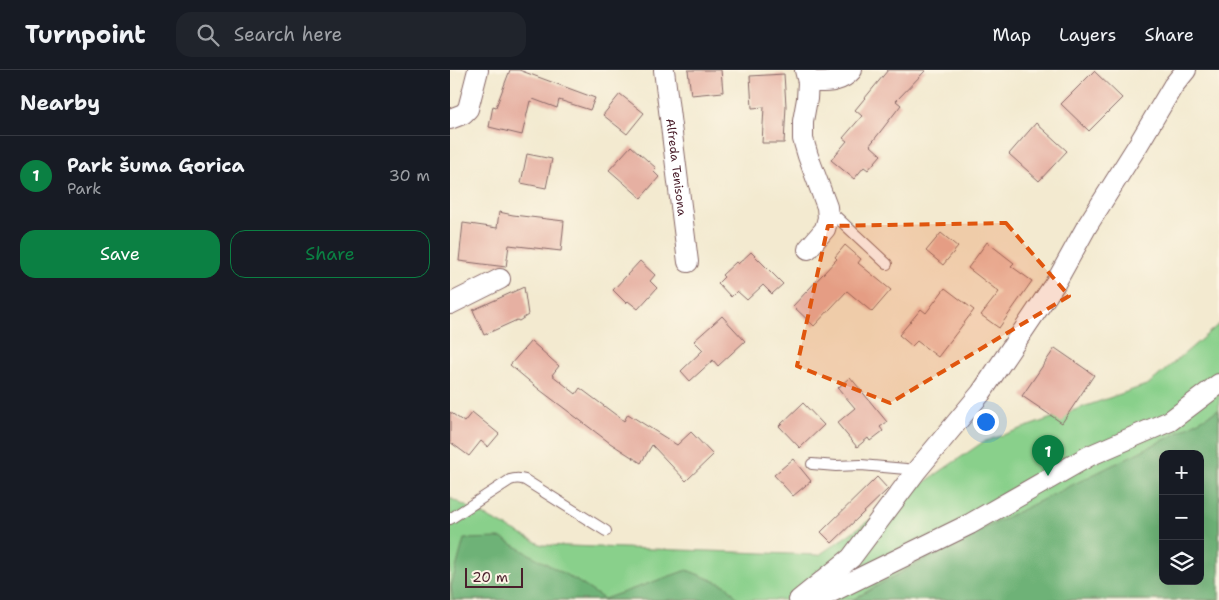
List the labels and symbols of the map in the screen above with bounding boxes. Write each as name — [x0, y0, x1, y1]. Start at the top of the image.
street label: Alfreda Tenisona — [662, 118, 690, 217]
your location — [973, 409, 999, 435]
pin: 1 — [1032, 435, 1064, 476]
scale bar — [465, 565, 522, 588]

